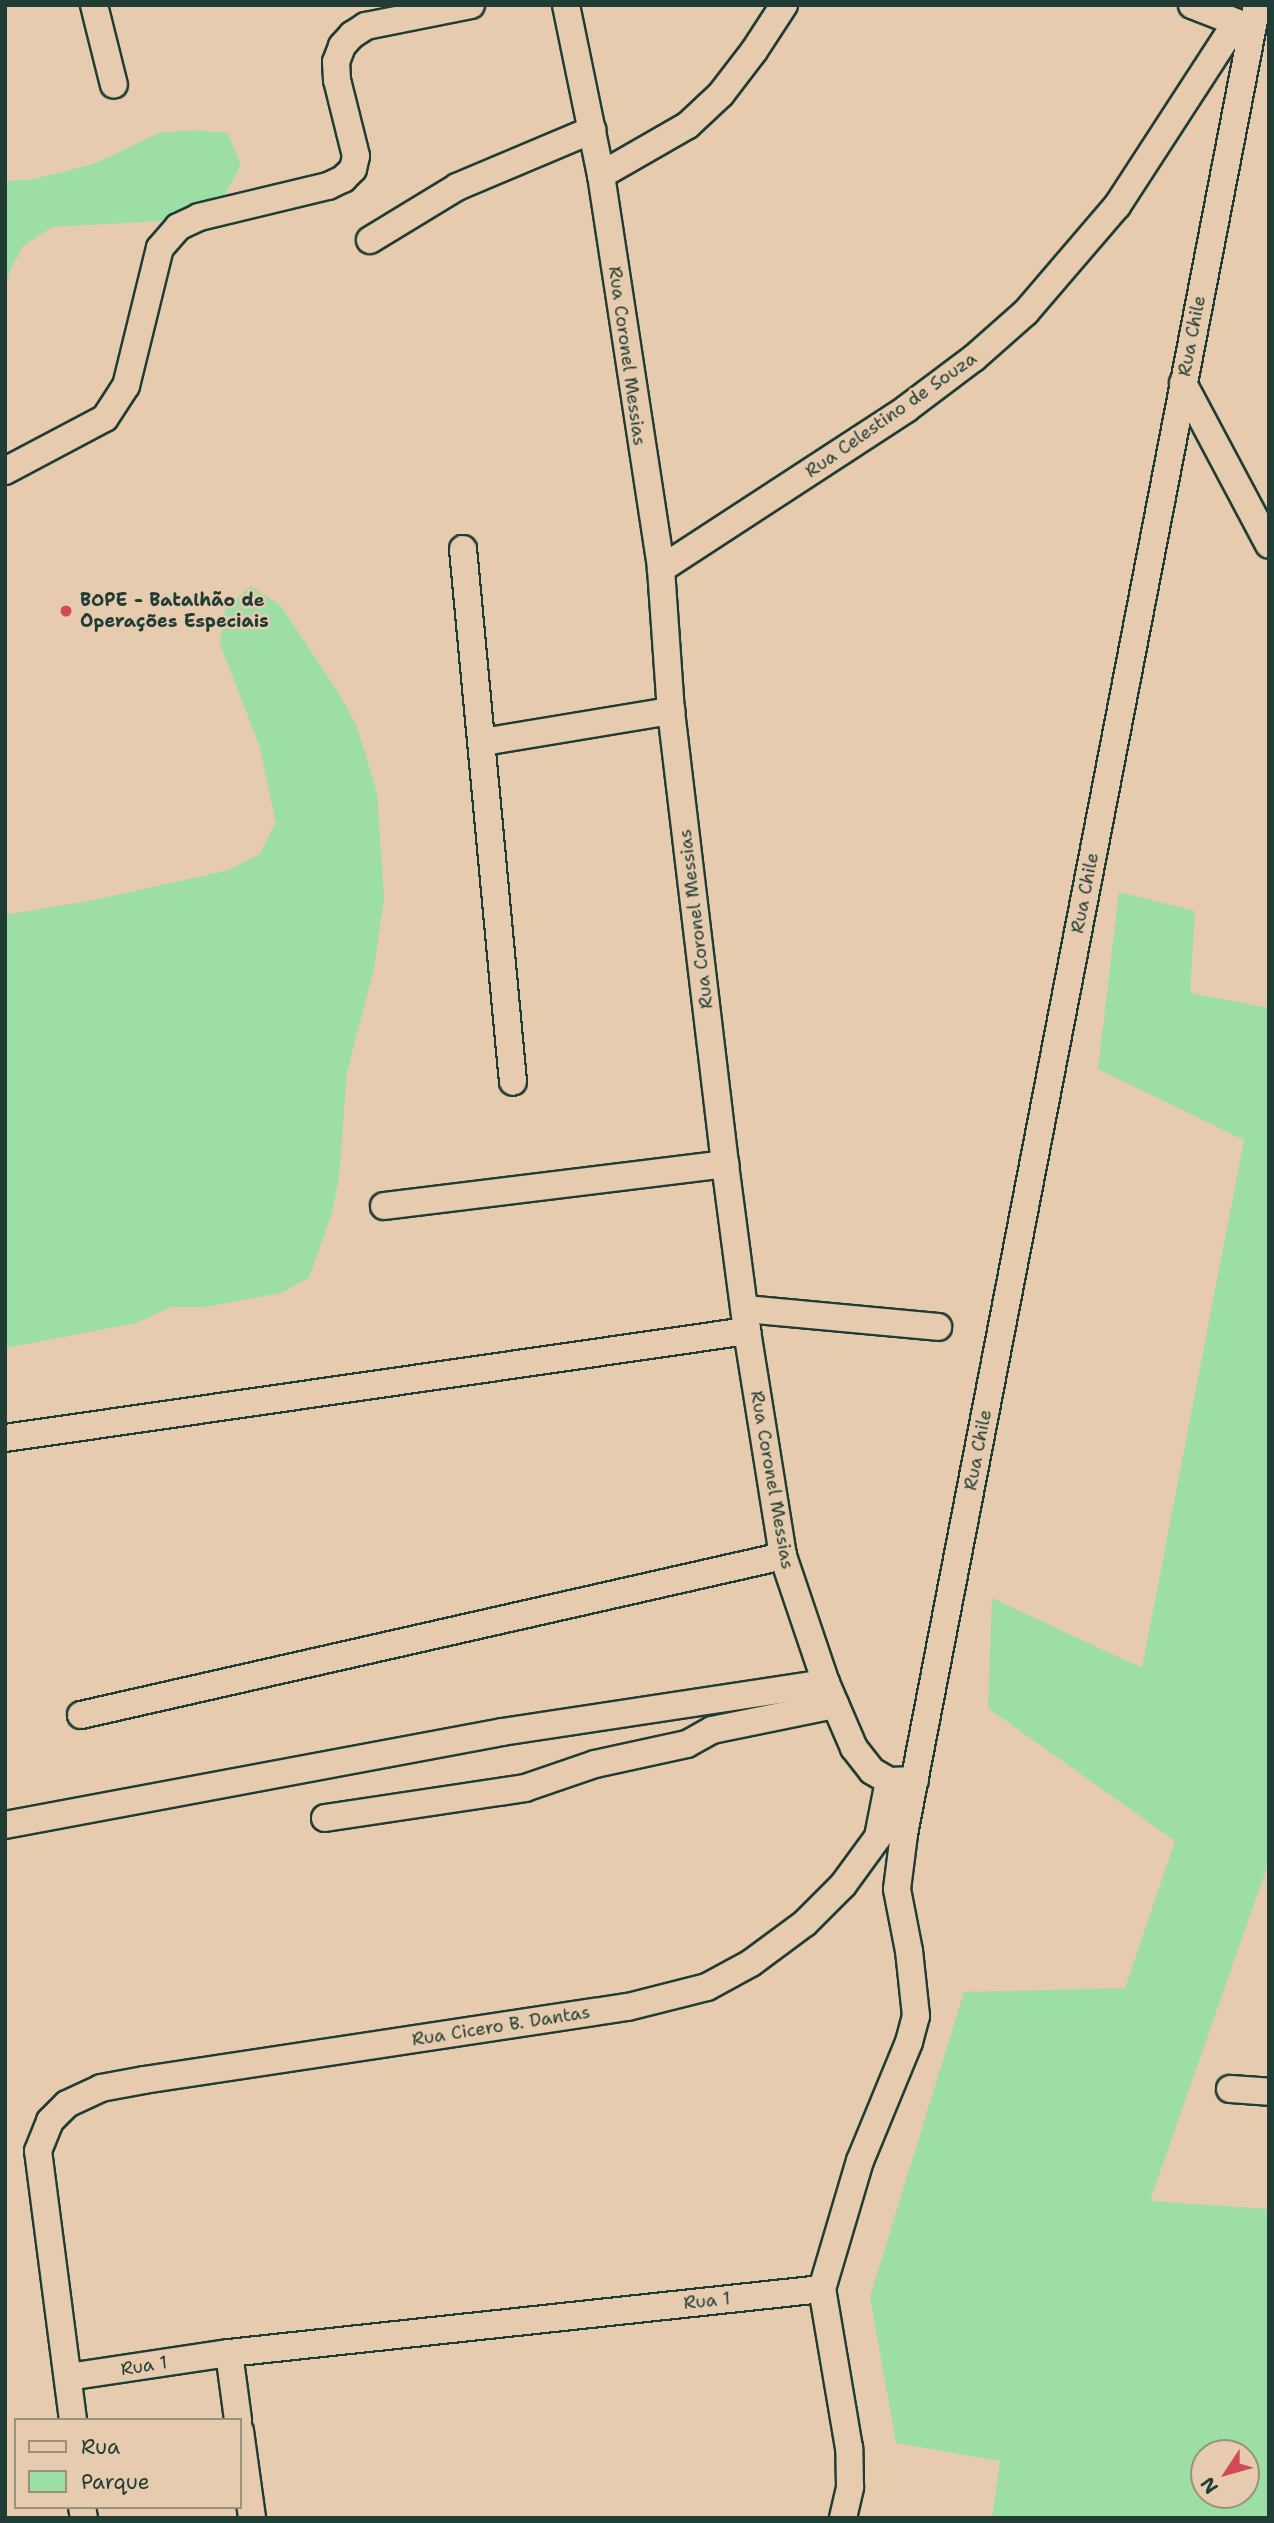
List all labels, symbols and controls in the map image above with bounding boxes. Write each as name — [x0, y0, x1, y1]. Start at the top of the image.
street label: Rua Coronel Messias — [604, 265, 650, 447]
street label: Rua Chile — [1174, 294, 1210, 378]
street label: Rua Celestino de Souza — [801, 348, 981, 482]
place label: BOPE - Batalhão de Operações Especiais — [80, 590, 269, 632]
marker: BOPE - Batalhão de Operações Especiais — [58, 603, 74, 619]
street label: Rua Coronel Messias — [674, 828, 718, 1010]
street label: Rua Chile — [1067, 851, 1103, 935]
street label: Rua Coronel Messias — [746, 1389, 798, 1571]
street label: Rua Chile — [960, 1408, 996, 1492]
street label: Rua Cicero B. Dantas — [410, 2001, 592, 2051]
street label: Rua 1 — [682, 2288, 732, 2314]
street label: Rua 1 — [119, 2352, 169, 2380]
legend — [14, 2418, 242, 2509]
text: Rua — [81, 2433, 120, 2461]
north arrow — [1190, 2439, 1260, 2509]
text: Parque — [81, 2468, 150, 2496]
text: N — [1195, 2472, 1224, 2499]

